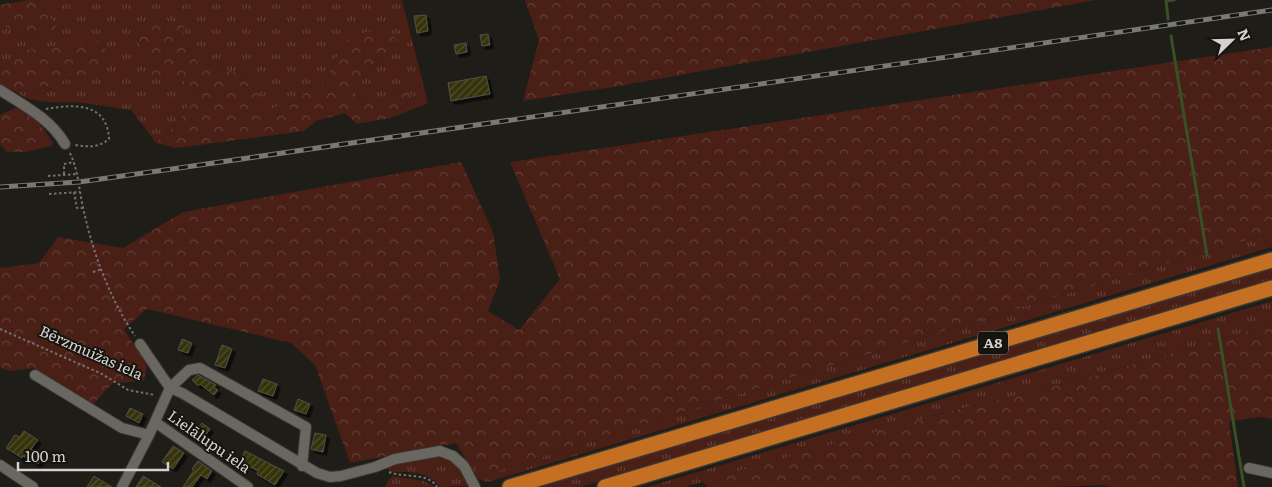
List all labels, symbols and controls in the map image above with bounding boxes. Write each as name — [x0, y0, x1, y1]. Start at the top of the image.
north arrow — [1207, 15, 1257, 65]
text: N — [1233, 25, 1256, 44]
street label: Bērzmuižas iela — [36, 318, 148, 385]
road number: A8 — [978, 332, 1008, 354]
street label: Lielālupu iela — [164, 404, 257, 479]
scale bar — [18, 440, 168, 472]
text: 100 m — [25, 444, 66, 467]

